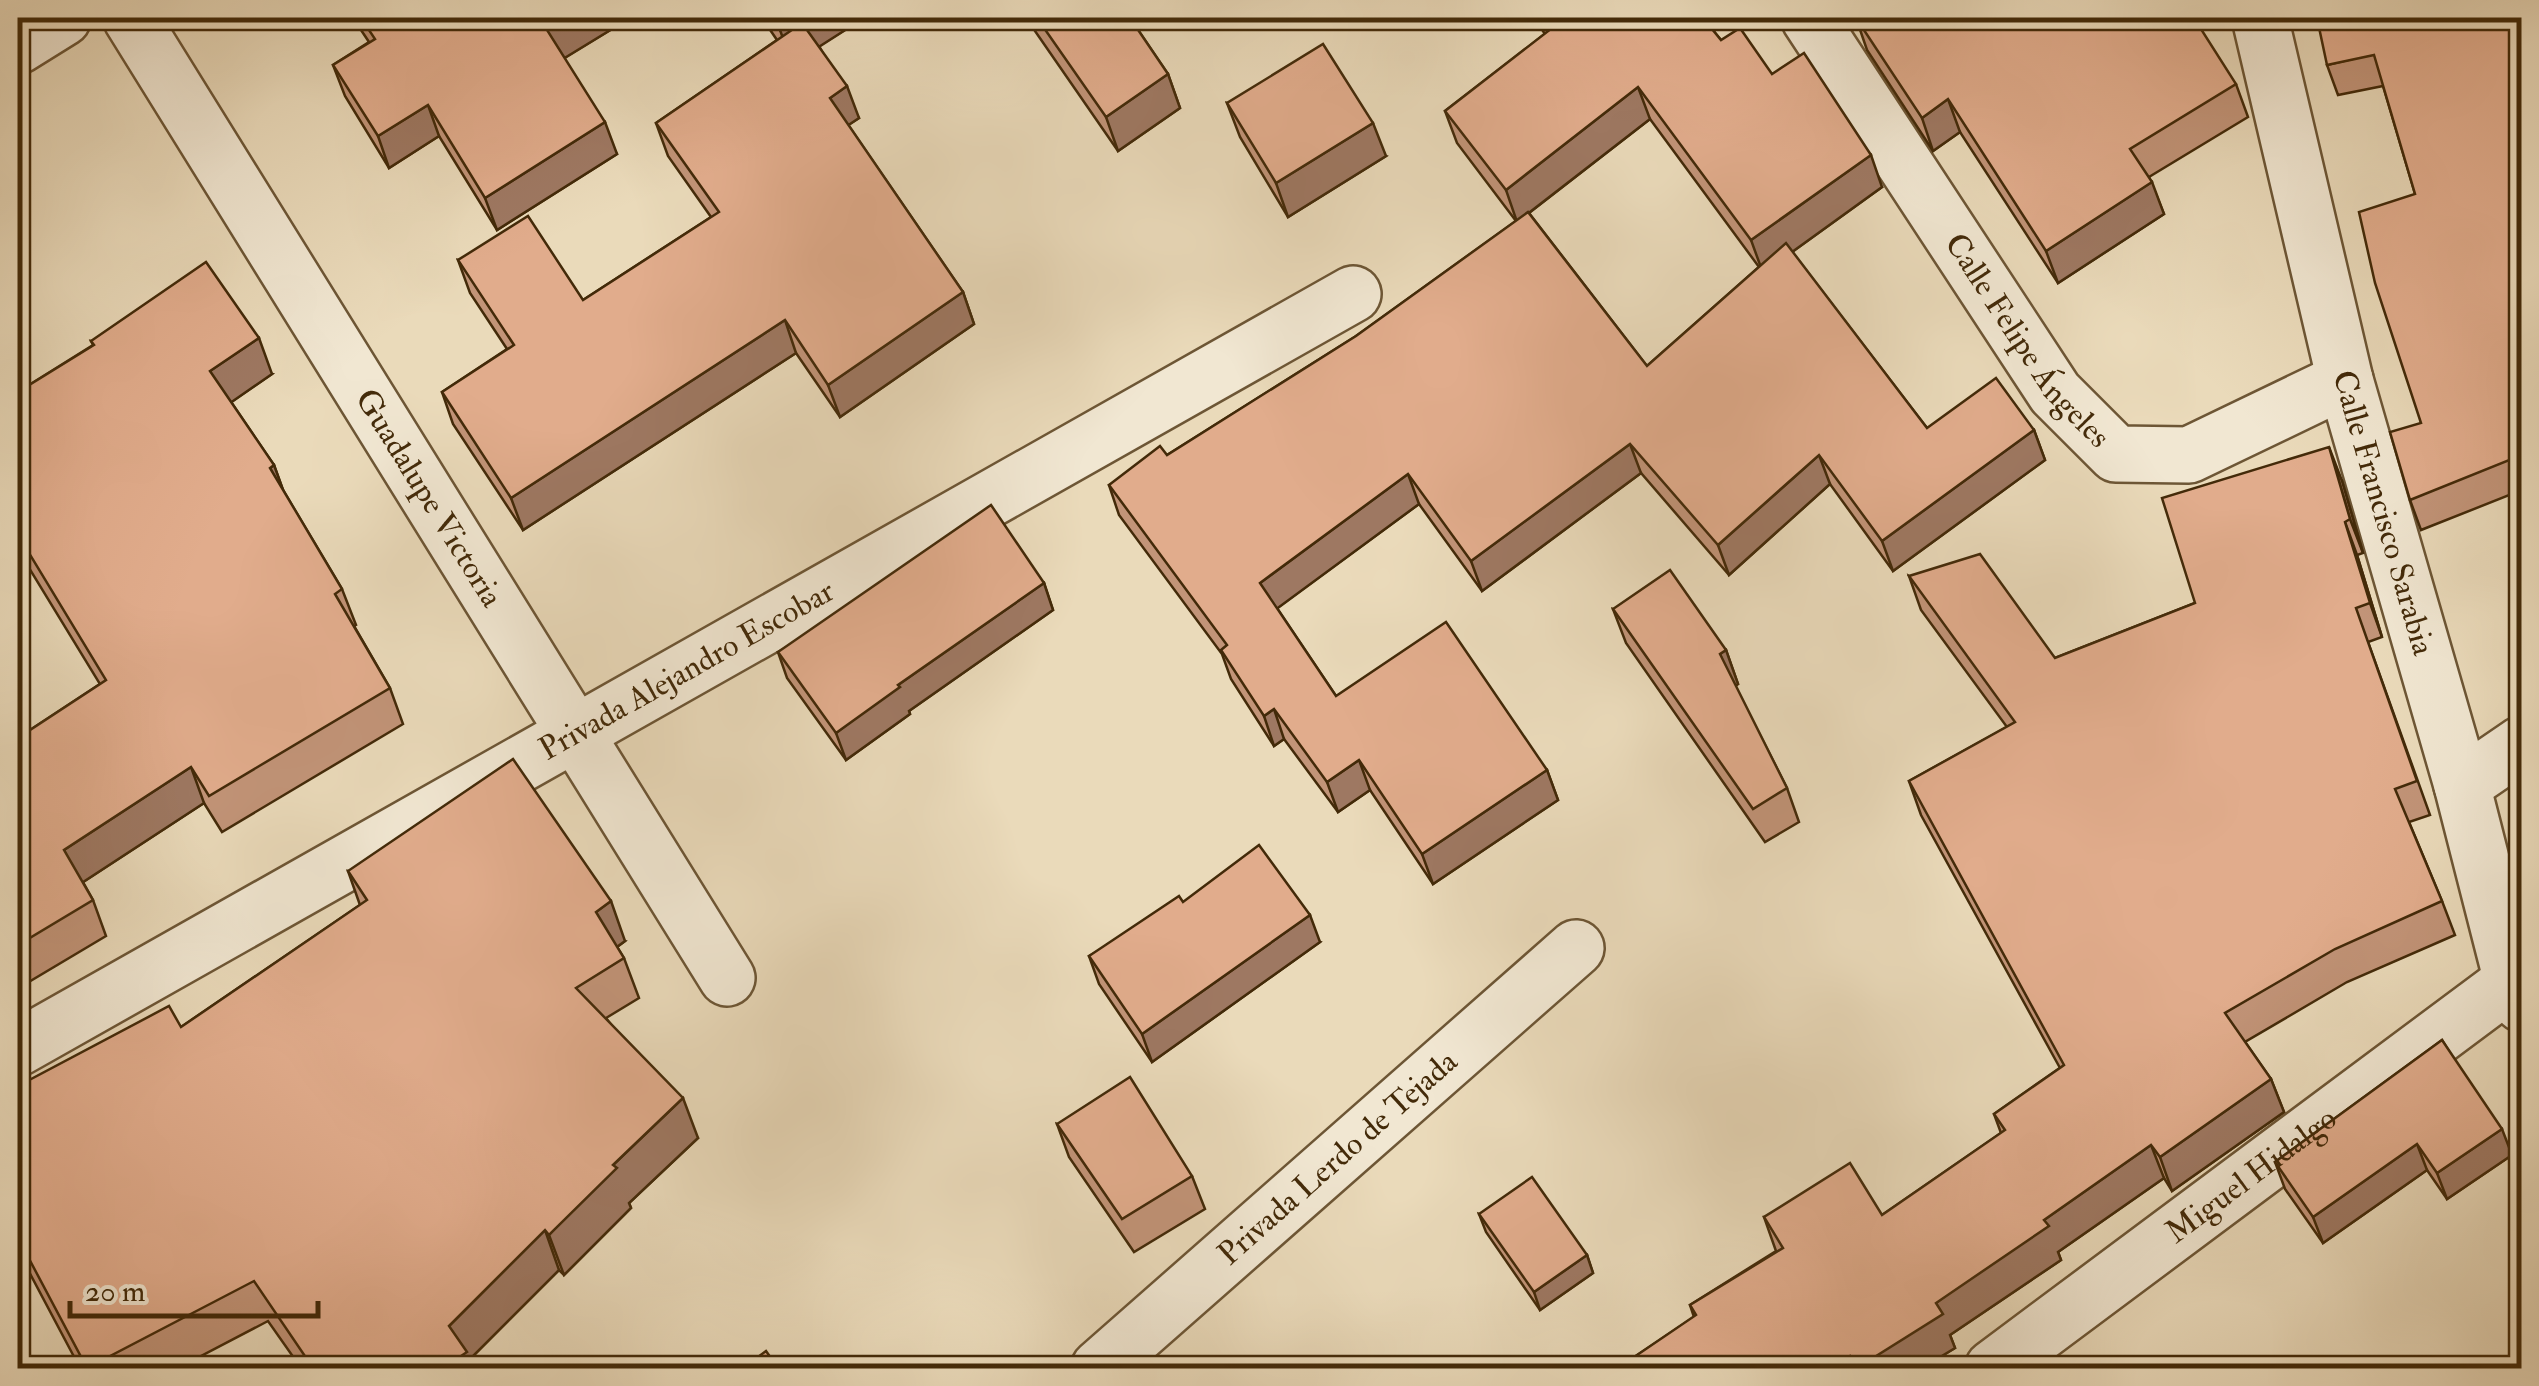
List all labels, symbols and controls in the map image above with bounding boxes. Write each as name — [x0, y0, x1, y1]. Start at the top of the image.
street label: Calle Felipe Ángeles — [1936, 226, 2119, 457]
street label: Calle Francisco Sarabia — [2323, 366, 2444, 660]
street label: Guadalupe Victoria — [346, 381, 512, 615]
street label: Privada Alejandro Escobar — [532, 571, 841, 770]
street label: Privada Lerdo de Tejada — [1210, 1041, 1466, 1274]
street label: Miguel Hidalgo — [2158, 1099, 2345, 1252]
scale bar — [70, 1256, 318, 1318]
text: 20 m — [85, 1273, 145, 1310]

